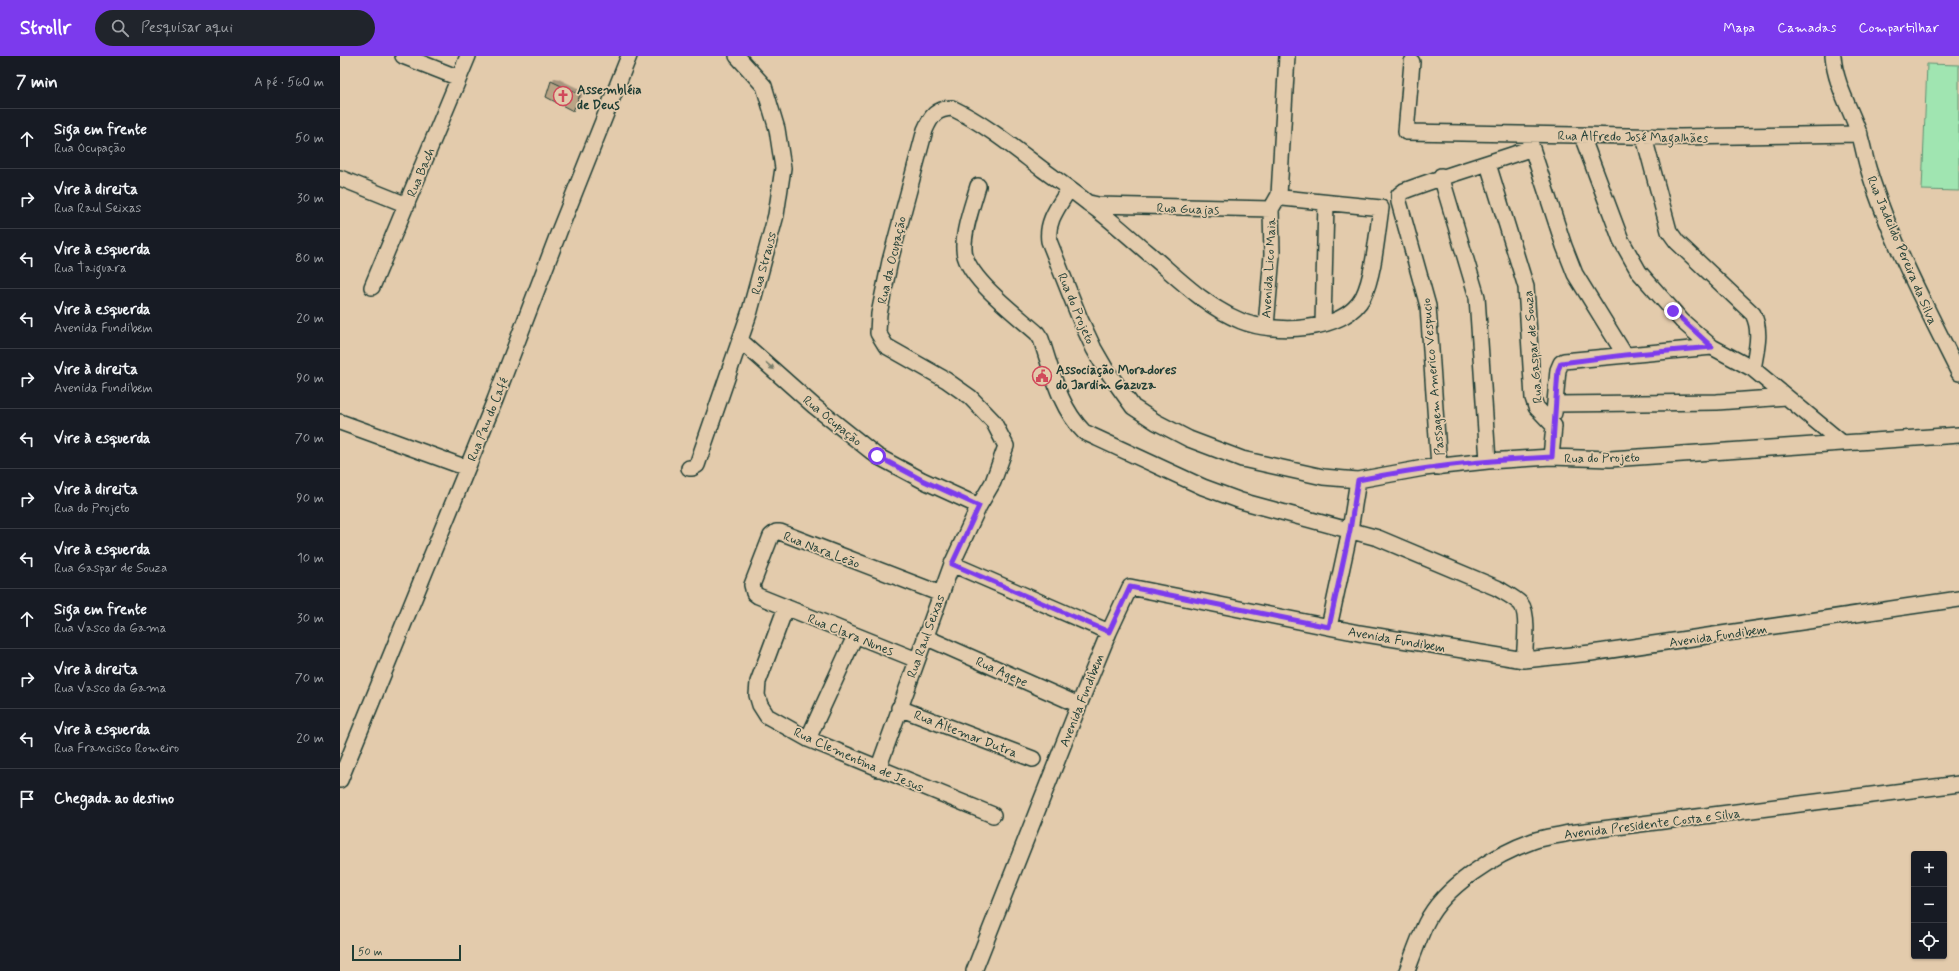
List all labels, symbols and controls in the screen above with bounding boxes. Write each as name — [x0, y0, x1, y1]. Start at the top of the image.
search box — [95, 10, 375, 46]
text: Strollr — [20, 16, 71, 41]
icon: search — [109, 17, 131, 39]
text: Pesquisar aqui — [141, 18, 233, 38]
text: Mapa — [1723, 19, 1755, 37]
text: Camadas — [1777, 19, 1836, 37]
text: Compartilhar — [1858, 19, 1939, 37]
text: 7 min — [16, 71, 58, 93]
text: A pé · 560 m — [254, 74, 324, 91]
place label: Assembléia de Deus — [577, 82, 642, 114]
church icon: Assembléia de Deus — [552, 85, 574, 107]
text: Siga em frente — [54, 120, 147, 140]
icon: ahead — [16, 128, 38, 150]
street label: Rua Alfredo José Magalhães — [1557, 128, 1709, 149]
text: 50 m — [295, 130, 324, 147]
text: Rua Ocupação — [54, 140, 125, 157]
street label: Rua Bach — [403, 145, 439, 200]
street label: Rua Jadeildo Pereira da Silva — [1862, 174, 1941, 328]
text: Vire à direita — [54, 180, 138, 200]
icon: right — [16, 188, 38, 210]
text: 30 m — [297, 190, 324, 207]
text: Rua Raul Seixas — [54, 200, 141, 217]
street label: Rua Guajas — [1156, 200, 1219, 219]
street label: Rua da Ocupação — [874, 214, 911, 306]
street label: Avenida Lico Maia — [1258, 217, 1281, 319]
street label: Rua Strauss — [748, 230, 781, 297]
text: Vire à esquerda — [54, 240, 150, 260]
icon: left — [16, 248, 38, 270]
text: 80 m — [295, 250, 324, 267]
text: Rua Taiguara — [54, 260, 127, 277]
street label: Rua do Projeto — [1053, 270, 1098, 347]
street label: Rua Gaspar de Souza — [1520, 290, 1547, 404]
street label: Passagem Americo Vespucio — [1418, 297, 1449, 456]
text: Vire à esquerda — [54, 300, 150, 320]
route end — [1664, 302, 1682, 320]
icon: left — [16, 308, 38, 330]
text: 20 m — [296, 310, 324, 327]
text: Avenida Fundibem — [54, 320, 153, 337]
text: Vire à direita — [54, 360, 138, 380]
one-way arrow — [765, 362, 775, 371]
place label: Associação Moradores do Jardim Gazuza — [1056, 362, 1177, 394]
public building icon: Associação Moradores do Jardim Gazuza — [1031, 365, 1053, 387]
icon: right — [16, 368, 38, 390]
text: 90 m — [296, 370, 324, 387]
street label: Rua Pau do Café — [464, 375, 513, 464]
text: Avenida Fundibem — [54, 380, 153, 397]
street label: Rua Ocupação — [799, 392, 866, 451]
icon: left — [16, 428, 38, 450]
text: Vire à esquerda — [54, 429, 150, 449]
text: 70 m — [295, 430, 324, 447]
route start — [868, 447, 886, 465]
street label: Rua do Projeto — [1564, 449, 1640, 468]
text: Vire à direita — [54, 480, 138, 500]
icon: right — [16, 488, 38, 510]
text: 90 m — [296, 490, 324, 507]
text: Rua do Projeto — [54, 500, 130, 517]
street label: Rua Nara Leão — [781, 528, 863, 573]
text: Vire à esquerda — [54, 540, 150, 560]
icon: left — [16, 548, 38, 570]
text: 10 m — [297, 550, 324, 567]
text: Rua Gaspar de Souza — [54, 560, 167, 577]
street label: Rua Raul Seixas — [903, 592, 949, 681]
text: Siga em frente — [54, 600, 147, 620]
icon: ahead — [16, 608, 38, 630]
text: 30 m — [297, 610, 324, 627]
street label: Rua Clara Nunes — [805, 610, 896, 660]
text: Rua Vasco da Gama — [54, 620, 167, 637]
street label: Avenida Fundibem — [1668, 621, 1768, 652]
street label: Avenida Fundibem — [1347, 624, 1447, 657]
street label: Avenida Fundibem — [1056, 652, 1109, 750]
street label: Rua Agepe — [973, 653, 1030, 691]
text: Vire à direita — [54, 660, 138, 680]
icon: right — [16, 668, 38, 690]
text: 70 m — [295, 670, 324, 687]
text: Rua Vasco da Gama — [54, 680, 167, 697]
street label: Rua Altemar Dutra — [911, 707, 1020, 762]
text: Vire à esquerda — [54, 720, 150, 740]
street label: Rua Clementina de Jesus — [791, 724, 926, 797]
icon: left — [16, 728, 38, 750]
text: 20 m — [296, 730, 324, 747]
text: Rua Francisco Romeiro — [54, 740, 179, 757]
icon: arrive — [16, 788, 38, 810]
text: Chegada ao destino — [54, 789, 174, 809]
street label: Avenida Presidente Costa e Silva — [1563, 805, 1742, 844]
map controls — [1911, 851, 1947, 959]
button: + — [1911, 851, 1947, 887]
button: − — [1911, 887, 1947, 923]
button: locate — [1911, 923, 1947, 959]
scale bar — [352, 943, 461, 962]
text: 50 m — [358, 945, 383, 959]

